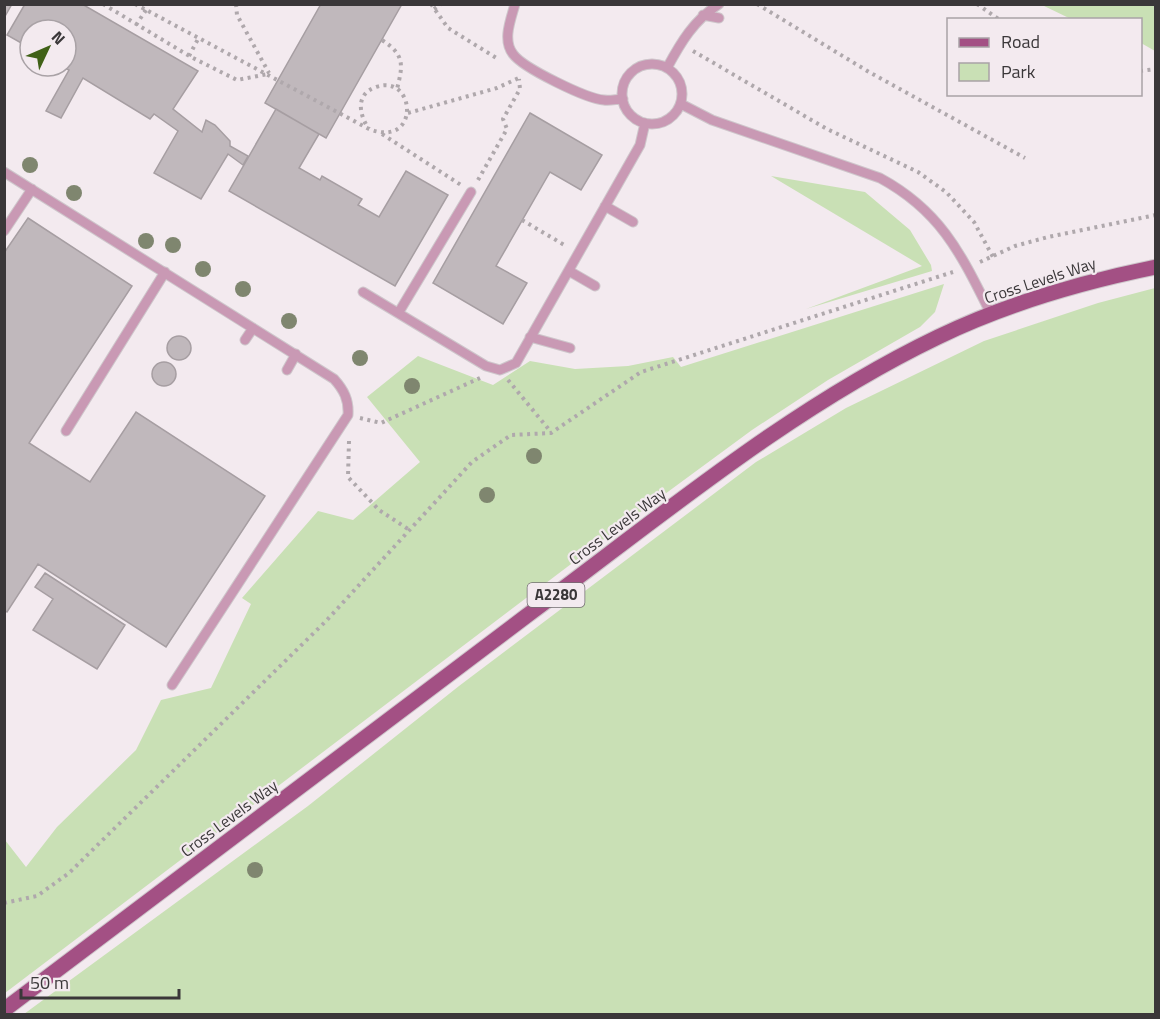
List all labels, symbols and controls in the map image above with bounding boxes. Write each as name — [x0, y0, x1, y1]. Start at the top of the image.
north arrow — [18, 18, 78, 78]
legend — [947, 18, 1142, 96]
text: N — [46, 25, 71, 50]
text: Road — [1001, 28, 1040, 55]
text: Park — [1001, 58, 1036, 85]
street label: Cross Levels Way — [981, 251, 1099, 309]
street label: Cross Levels Way — [563, 481, 671, 571]
road number: A2280 — [528, 583, 584, 607]
street label: Cross Levels Way — [175, 773, 283, 863]
scale bar — [21, 962, 178, 1000]
text: 50 m — [30, 969, 69, 996]

